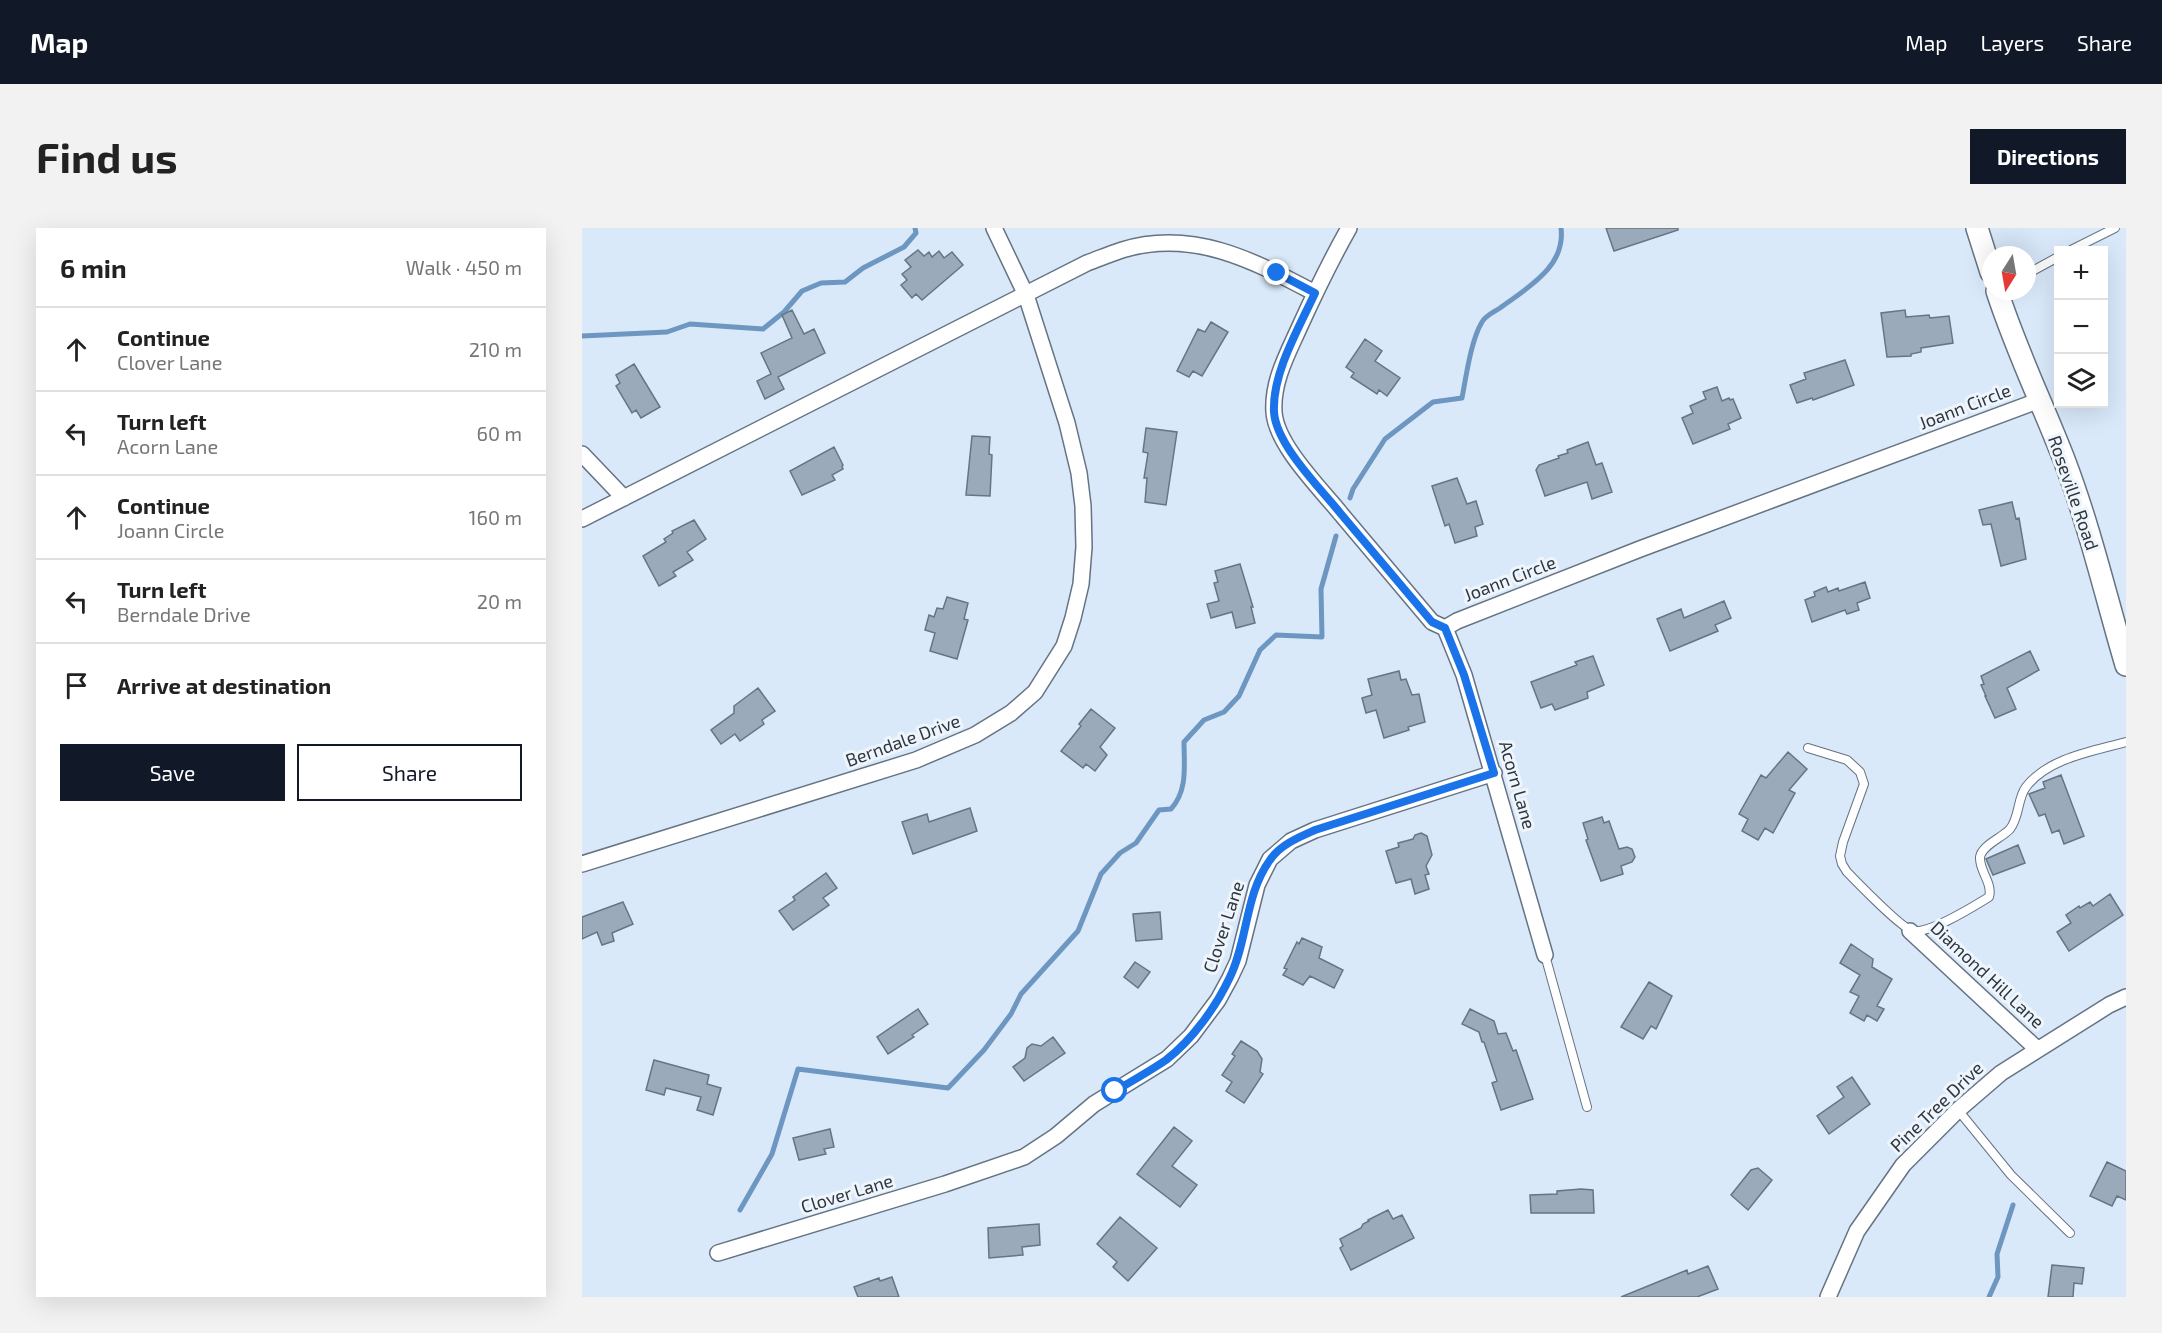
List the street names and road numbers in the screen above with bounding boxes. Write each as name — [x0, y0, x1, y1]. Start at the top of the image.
street label: Joann Circle — [1916, 378, 2014, 434]
street label: Roseville Road — [2044, 432, 2104, 553]
street label: Joann Circle — [1461, 550, 1559, 606]
street label: Berndale Drive — [842, 709, 963, 771]
street label: Acorn Lane — [1495, 738, 1541, 832]
street label: Clover Lane — [1198, 878, 1248, 975]
street label: Diamond Hill Lane — [1926, 916, 2049, 1032]
street label: Pine Tree Drive — [1885, 1056, 1987, 1156]
street label: Clover Lane — [798, 1169, 895, 1217]

